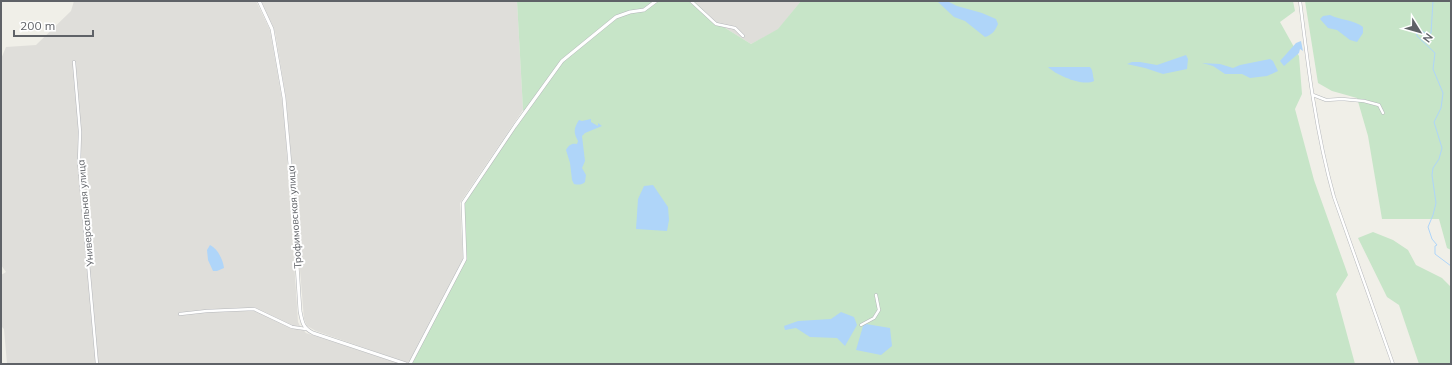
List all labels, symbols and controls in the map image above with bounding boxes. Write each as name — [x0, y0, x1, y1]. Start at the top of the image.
scale bar — [14, 12, 93, 38]
north arrow — [1400, 12, 1440, 52]
text: 200 m — [20, 18, 55, 33]
text: N — [1420, 30, 1436, 46]
street label: Универсальная улица — [74, 159, 97, 268]
street label: Трофимовская улица — [284, 165, 305, 269]

